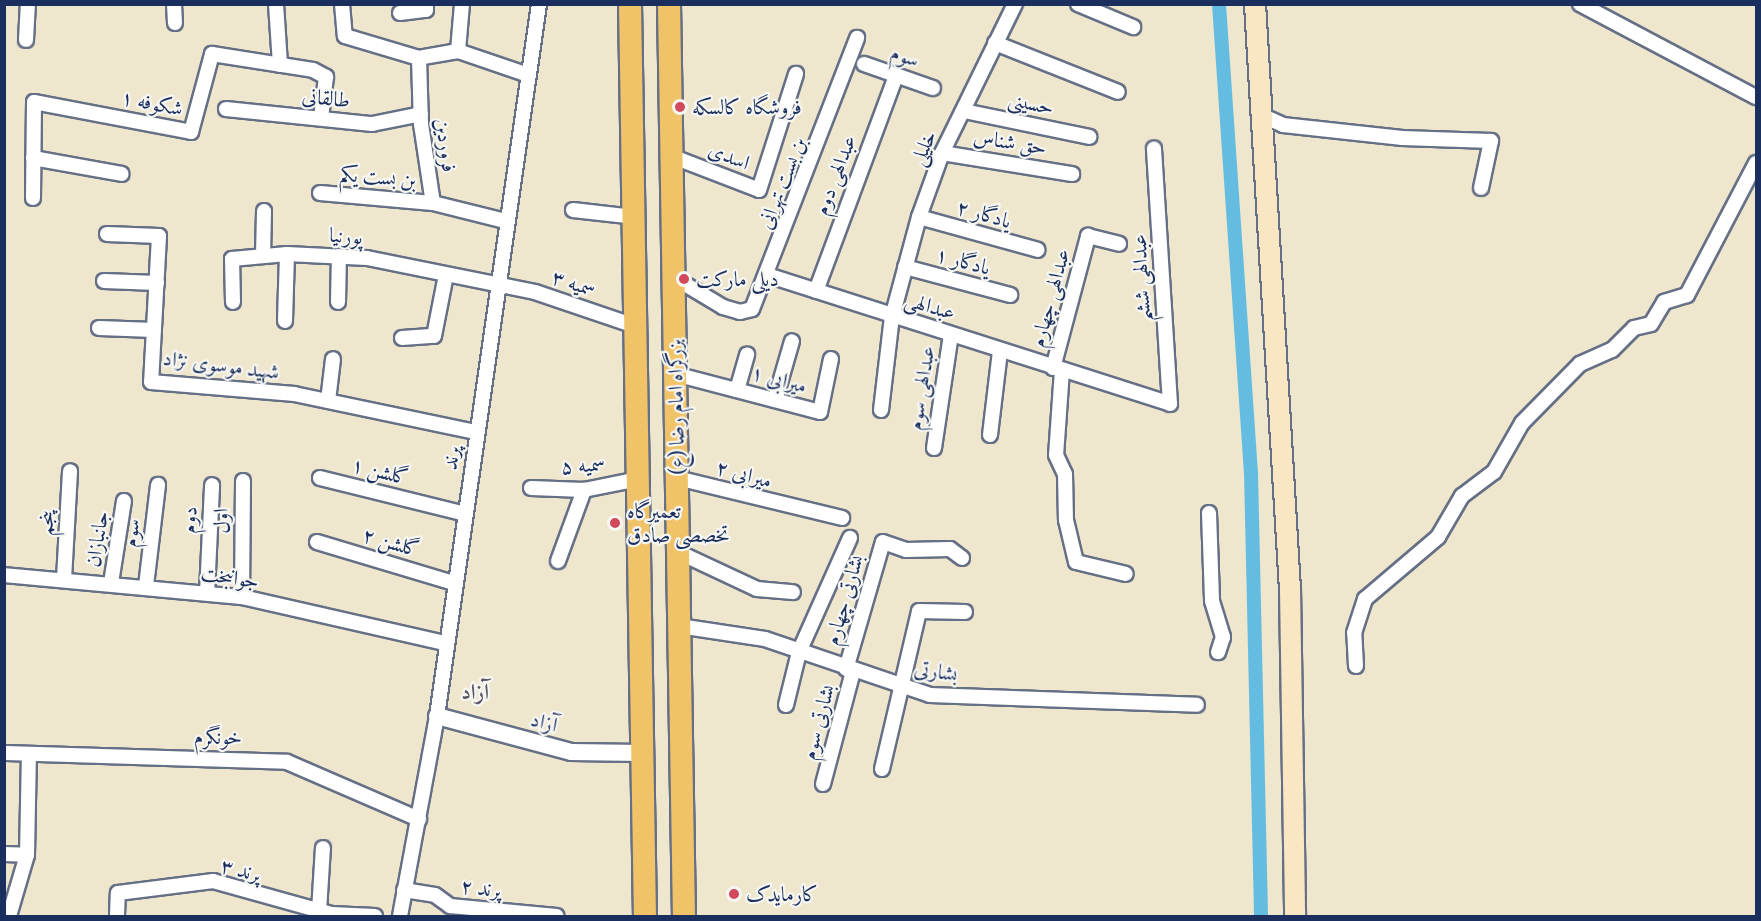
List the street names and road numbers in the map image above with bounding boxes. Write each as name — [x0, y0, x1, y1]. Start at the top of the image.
street label: سوم — [887, 39, 923, 73]
street label: طالقانی — [301, 83, 351, 113]
street label: شکوفه ۱ — [119, 85, 185, 121]
street label: حسینی — [1006, 86, 1056, 120]
street label: فروردین — [430, 116, 462, 174]
street label: حق شناس — [972, 124, 1048, 160]
street label: خلیلی — [904, 127, 942, 169]
street label: عبدالهی دوم — [808, 131, 862, 219]
street label: بن بست تهرانی — [752, 133, 812, 233]
street label: اسدی — [705, 137, 753, 175]
street label: بن بست یکم — [339, 161, 417, 193]
street label: یادگار ۲ — [954, 194, 1014, 234]
street label: پورنیا — [328, 222, 364, 250]
street label: عبدالهی ششم — [1126, 233, 1156, 323]
street label: یادگار ۱ — [933, 242, 993, 280]
street label: عبدالهی چهارم — [1025, 246, 1075, 350]
street label: سمیه ۳ — [549, 264, 599, 302]
street label: عبدالهی — [902, 287, 958, 325]
street label: بزرگراه امام رضا (ع) — [662, 339, 690, 475]
street label: عبدالهی سوم — [902, 344, 940, 432]
street label: شهید موسوی نژاد — [161, 345, 281, 385]
street label: میرابی ۱ — [748, 360, 810, 398]
street label: پرند — [437, 445, 465, 471]
street label: سمیه ۵ — [560, 451, 606, 479]
street label: گلشن ۱ — [349, 452, 411, 490]
street label: میرابی ۲ — [713, 455, 775, 493]
street label: دوم — [176, 506, 202, 534]
street label: اول — [208, 508, 234, 534]
street label: جانبازان — [80, 509, 114, 569]
street label: پنجم — [33, 510, 59, 536]
street label: سوم — [117, 517, 145, 549]
street label: گلشن ۲ — [360, 522, 422, 562]
street label: بشارتی چهارم — [819, 552, 869, 648]
street label: جوانبخت — [199, 560, 261, 594]
street label: بشارتی — [913, 655, 959, 687]
street label: بشارتی سوم — [796, 682, 840, 762]
street label: آزاد — [528, 706, 560, 738]
street label: خونگرم — [194, 724, 242, 750]
street label: پرند ۳ — [218, 853, 264, 887]
street label: پرند ۲ — [459, 873, 503, 903]

